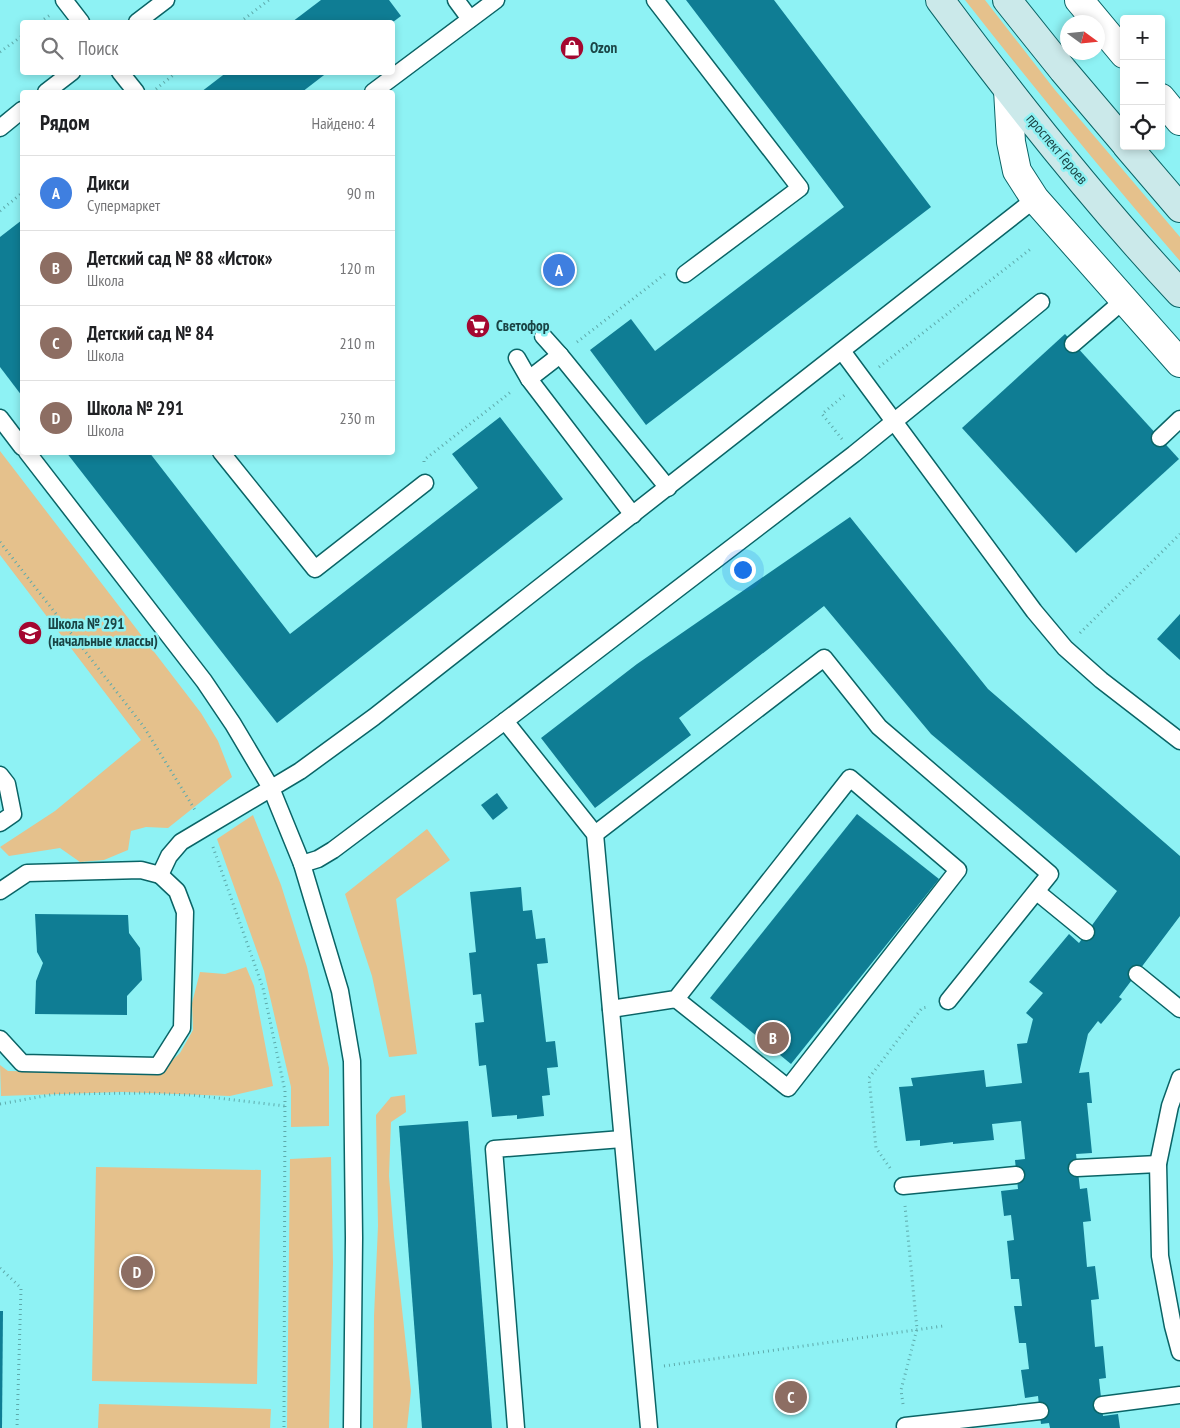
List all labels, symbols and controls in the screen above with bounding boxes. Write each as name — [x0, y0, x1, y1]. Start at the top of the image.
north arrow — [1060, 15, 1105, 60]
map controls — [1120, 15, 1165, 150]
button: + — [1120, 15, 1165, 60]
search box — [20, 20, 395, 75]
icon: search — [38, 34, 66, 62]
shop icon: Ozon — [559, 35, 585, 61]
text: Поиск — [78, 36, 119, 60]
place label: Ozon — [590, 38, 617, 57]
button: − — [1120, 60, 1165, 105]
button: locate — [1120, 105, 1165, 150]
text: Рядом — [40, 109, 90, 136]
street label: проспект Героев — [1022, 110, 1092, 188]
text: Найдено: 4 — [312, 113, 375, 133]
text: Дикси — [87, 171, 129, 195]
text: A — [52, 183, 60, 203]
text: 90 m — [347, 183, 375, 203]
text: Супермаркет — [87, 195, 160, 215]
text: Детский сад № 88 «Исток» — [87, 246, 273, 270]
pin: A — [543, 251, 575, 289]
text: B — [52, 258, 60, 278]
text: 120 m — [340, 258, 375, 278]
text: Школа — [87, 270, 124, 290]
supermarket icon: Светофор — [465, 313, 491, 339]
place label: Светофор — [496, 316, 550, 335]
text: Детский сад № 84 — [87, 321, 213, 345]
text: C — [52, 333, 60, 353]
text: 210 m — [340, 333, 375, 353]
text: Школа — [87, 345, 124, 365]
text: Школа № 291 — [87, 396, 184, 420]
text: D — [52, 408, 60, 428]
text: 230 m — [340, 408, 375, 428]
text: Школа — [87, 420, 124, 440]
your location — [730, 557, 756, 583]
place label: Школа № 291 (начальные классы) — [48, 614, 158, 650]
school or university icon: Школа № 291 (начальные классы) — [17, 620, 43, 646]
pin: B — [757, 1019, 789, 1057]
pin: D — [121, 1253, 153, 1291]
pin: C — [775, 1378, 807, 1416]

